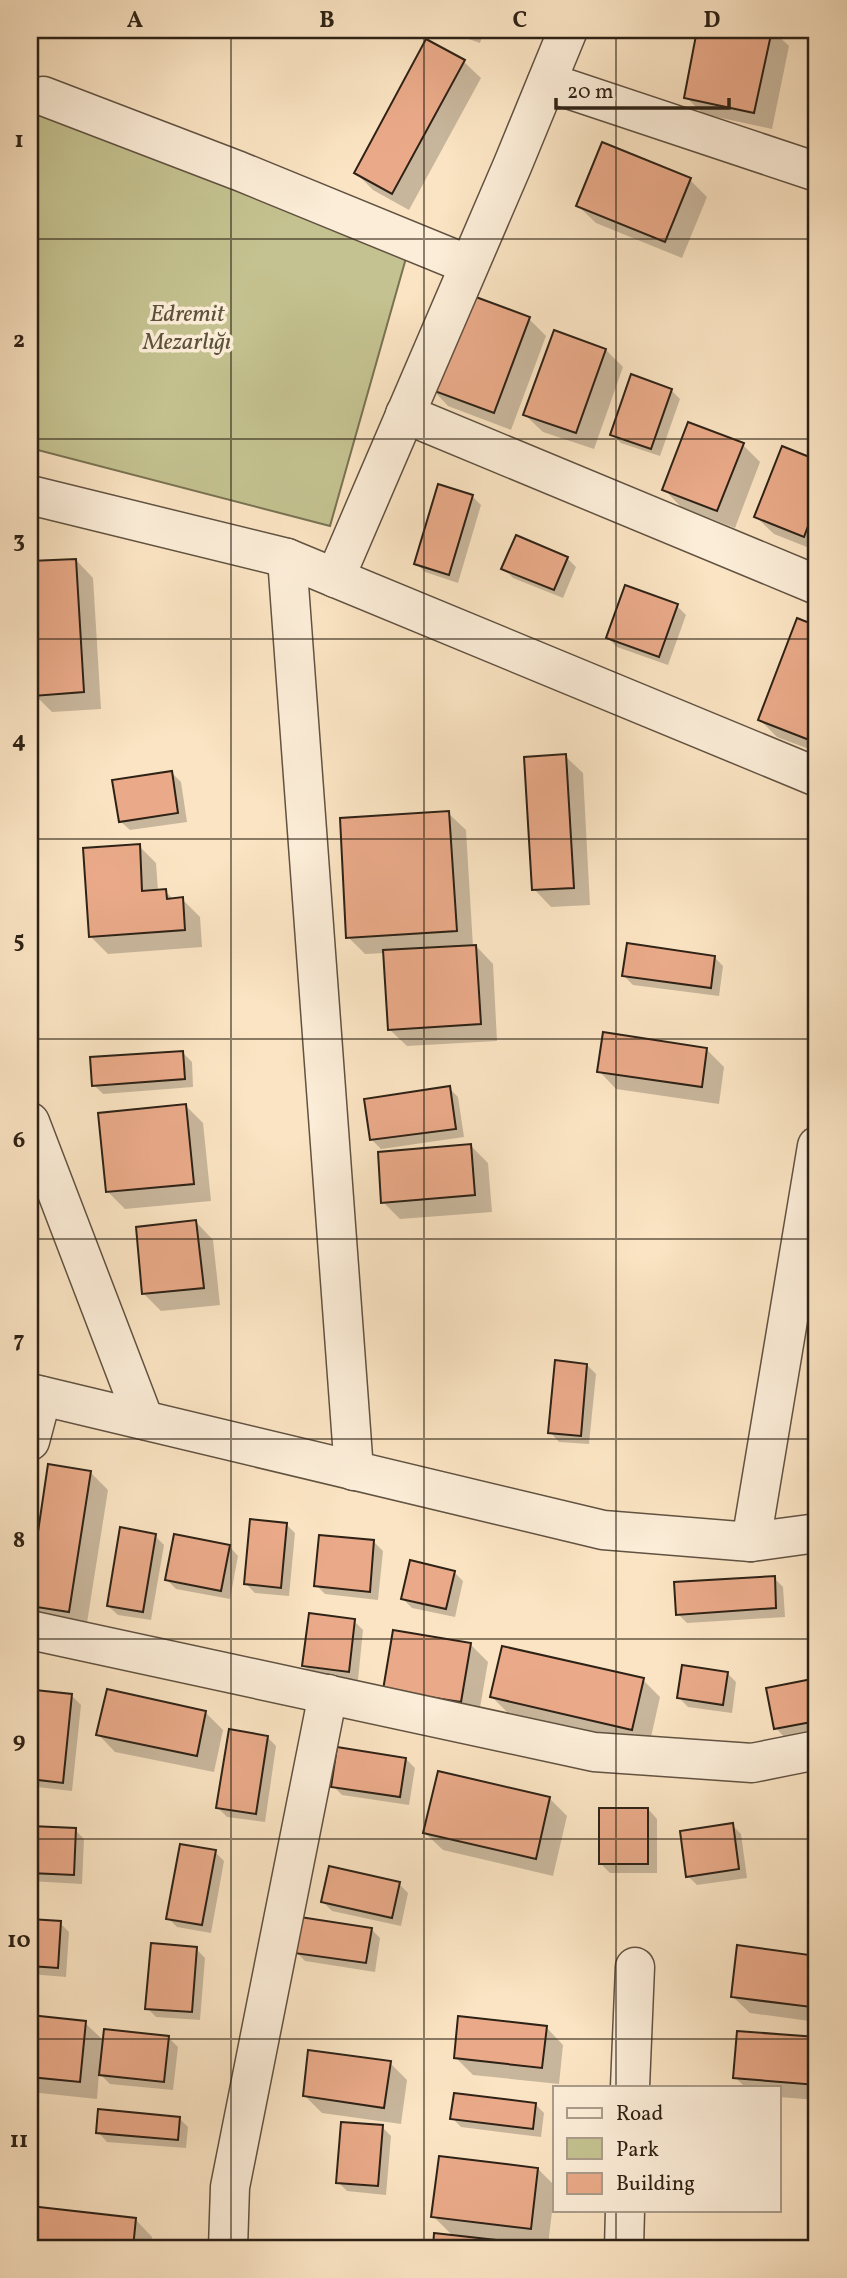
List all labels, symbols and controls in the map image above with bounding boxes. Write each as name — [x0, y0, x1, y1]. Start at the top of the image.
text: A — [127, 5, 143, 37]
text: B — [319, 5, 335, 37]
text: C — [513, 5, 527, 37]
text: D — [704, 5, 721, 37]
scale bar — [556, 66, 730, 110]
text: 20 m — [567, 78, 613, 107]
text: 1 — [14, 125, 24, 157]
park label: Edremit Mezarlığı — [142, 298, 231, 360]
text: 2 — [13, 325, 25, 357]
text: 3 — [13, 525, 25, 557]
text: 4 — [12, 725, 26, 757]
text: 5 — [13, 925, 25, 957]
text: 6 — [13, 1125, 25, 1157]
text: 7 — [14, 1325, 25, 1357]
text: 8 — [13, 1525, 25, 1557]
text: 9 — [13, 1725, 25, 1757]
text: 10 — [7, 1925, 31, 1957]
legend — [553, 2086, 780, 2212]
text: Road — [616, 2100, 663, 2129]
text: 11 — [10, 2125, 28, 2157]
text: Park — [616, 2136, 659, 2165]
text: Building — [616, 2170, 695, 2199]

